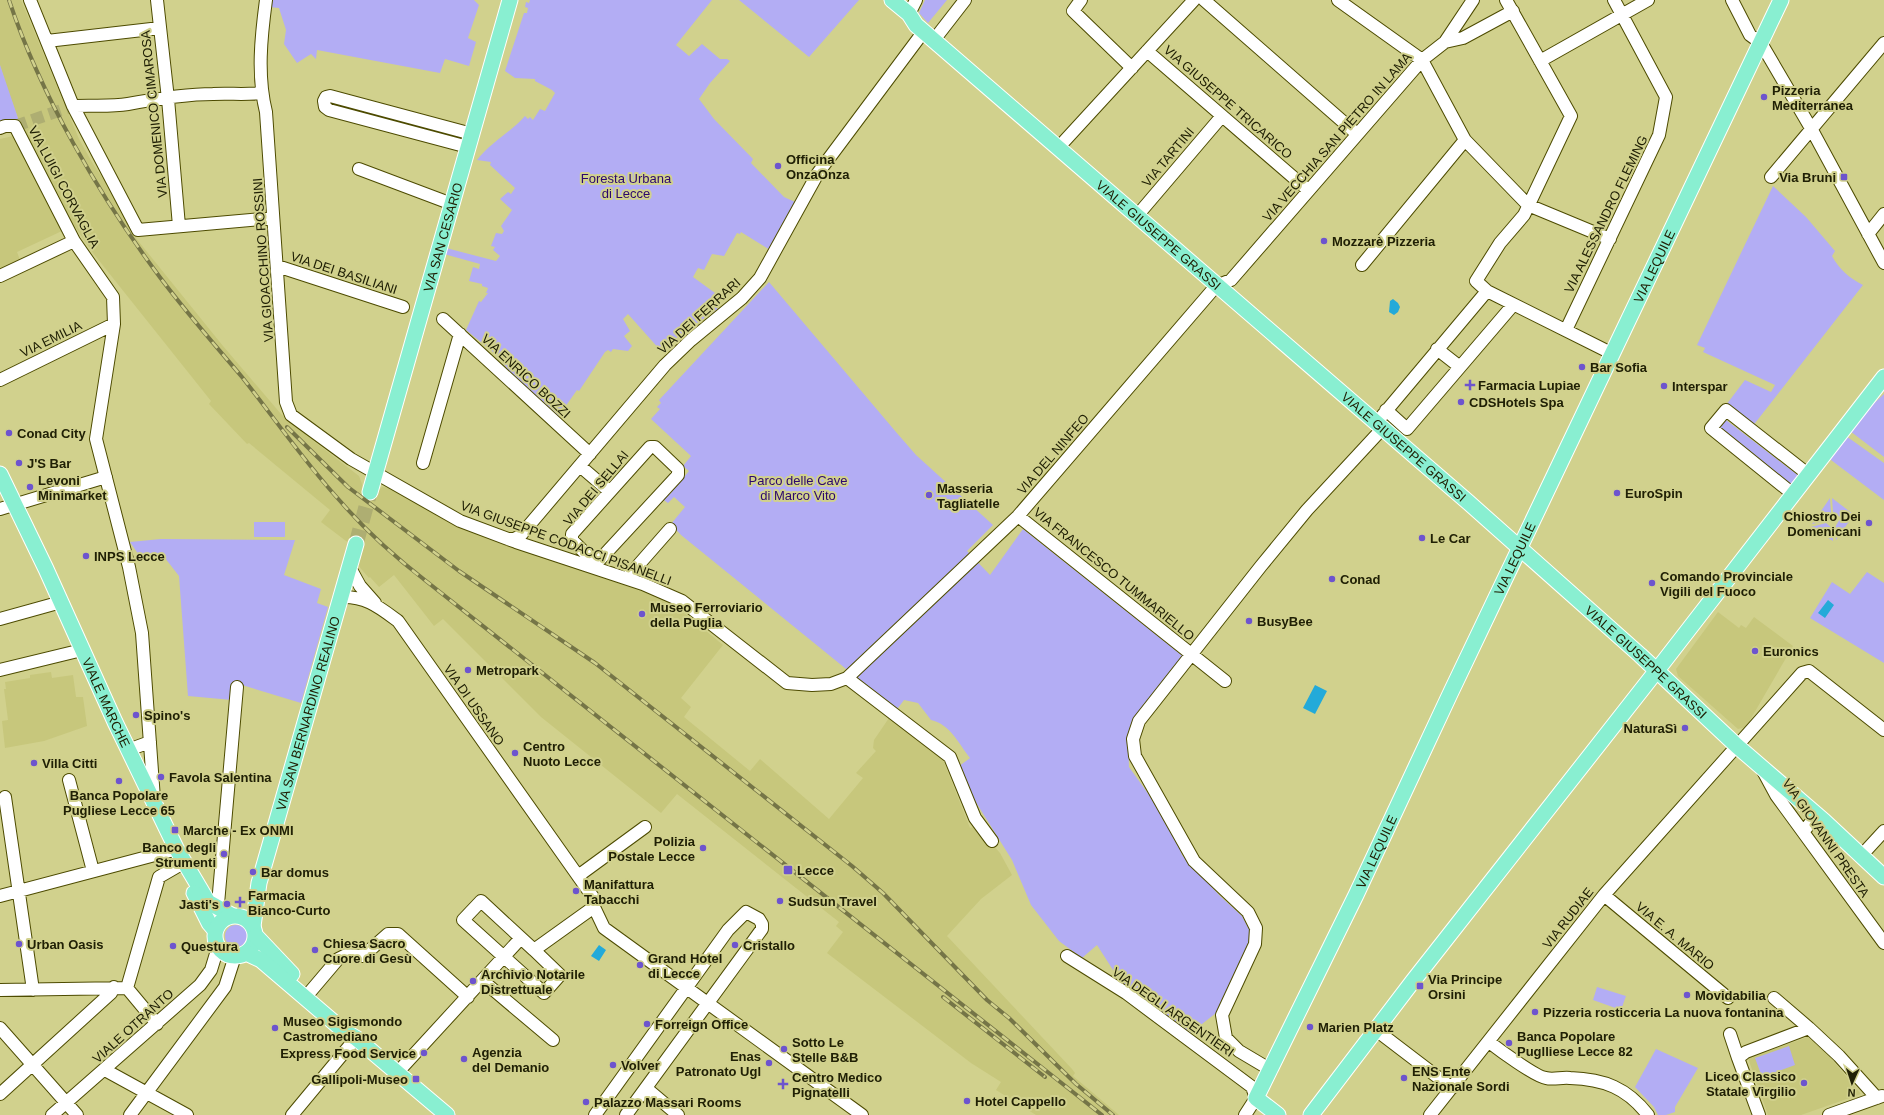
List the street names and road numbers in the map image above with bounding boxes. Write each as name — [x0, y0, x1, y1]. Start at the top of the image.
street label: VIA DOMENICO CIMAROSA — [138, 29, 170, 198]
street label: VIA GIUSEPPE TRICARICO — [1161, 42, 1295, 162]
street label: VIA VECCHIA SAN PIETRO IN LAMA — [1260, 49, 1415, 225]
street label: VIA LUIGI CORVAGLIA — [25, 123, 103, 251]
street label: VIA TARTINI — [1139, 124, 1197, 190]
street label: VIA ALESSANDRO FLEMING — [1561, 133, 1651, 295]
street label: VIA GIOACCHINO ROSSINI — [250, 177, 276, 343]
street label: VIALE GIUSEPPE GRASSI — [1093, 177, 1224, 293]
street label: VIA SAN CESARIO — [420, 181, 465, 293]
street label: VIA LEQUILE — [1630, 227, 1678, 305]
street label: VIA DEI BASILIANI — [289, 249, 399, 297]
street label: VIA DEI FERRARI — [655, 275, 743, 357]
street label: VIA EMILIA — [18, 318, 84, 360]
street label: VIA ENRICO BOZZI — [478, 331, 574, 421]
street label: VIALE GIUSEPPE GRASSI — [1339, 389, 1469, 505]
street label: VIA DEL NINFEO — [1014, 411, 1092, 497]
street label: VIA DEI SELLAI — [560, 447, 632, 529]
street label: VIA GIUSEPPE CODACCI PISANELLI — [459, 498, 673, 588]
street label: VIA FRANCESCO TUMMARIELLO — [1030, 504, 1198, 644]
street label: VIA LEQUILE — [1491, 519, 1538, 597]
street label: VIALE GIUSEPPE GRASSI — [1582, 602, 1710, 721]
street label: VIA SAN BERNARDINO REALINO — [273, 614, 343, 812]
street label: VIALE MARCHE — [79, 655, 134, 750]
street label: VIA DI USSANO — [441, 662, 507, 748]
street label: VIA GIOVANNI PRESTA — [1779, 776, 1873, 900]
street label: VIA LEQUILE — [1353, 812, 1400, 890]
street label: VIA RUDIAE — [1540, 884, 1597, 951]
street label: VIA E. A. MARIO — [1633, 899, 1717, 973]
street label: VIA DEGLI ARGENTIERI — [1109, 964, 1237, 1060]
street label: VIALE OTRANTO — [89, 986, 177, 1066]

